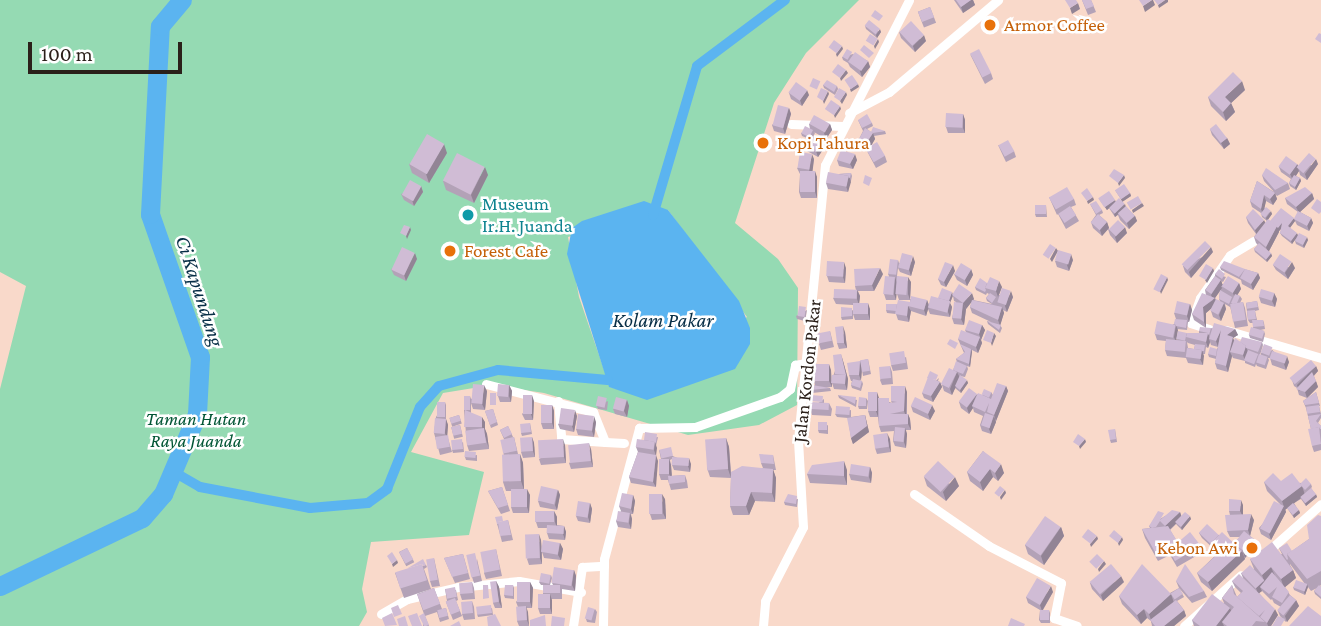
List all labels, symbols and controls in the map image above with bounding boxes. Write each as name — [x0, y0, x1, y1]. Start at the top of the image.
place label: Armor Coffee — [1004, 14, 1105, 36]
marker: Armor Coffee — [982, 17, 998, 33]
scale bar — [32, 28, 186, 72]
text: 100 m — [41, 42, 93, 66]
place label: Kopi Tahura — [777, 132, 870, 154]
marker: Kopi Tahura — [755, 135, 771, 151]
place label: Museum Ir.H. Juanda — [482, 193, 572, 237]
marker: Museum Ir.H. Juanda — [460, 207, 476, 223]
water label: Ci Kapundung — [170, 232, 230, 350]
place label: Forest Cafe — [464, 240, 548, 262]
marker: Forest Cafe — [442, 243, 458, 259]
street label: Jalan Kordon Pakar — [788, 298, 826, 444]
water label: Kolam Pakar — [612, 307, 714, 333]
park label: Taman Hutan Raya Juanda — [146, 408, 246, 452]
place label: Kebon Awi — [1157, 537, 1238, 559]
marker: Kebon Awi — [1244, 540, 1260, 556]

